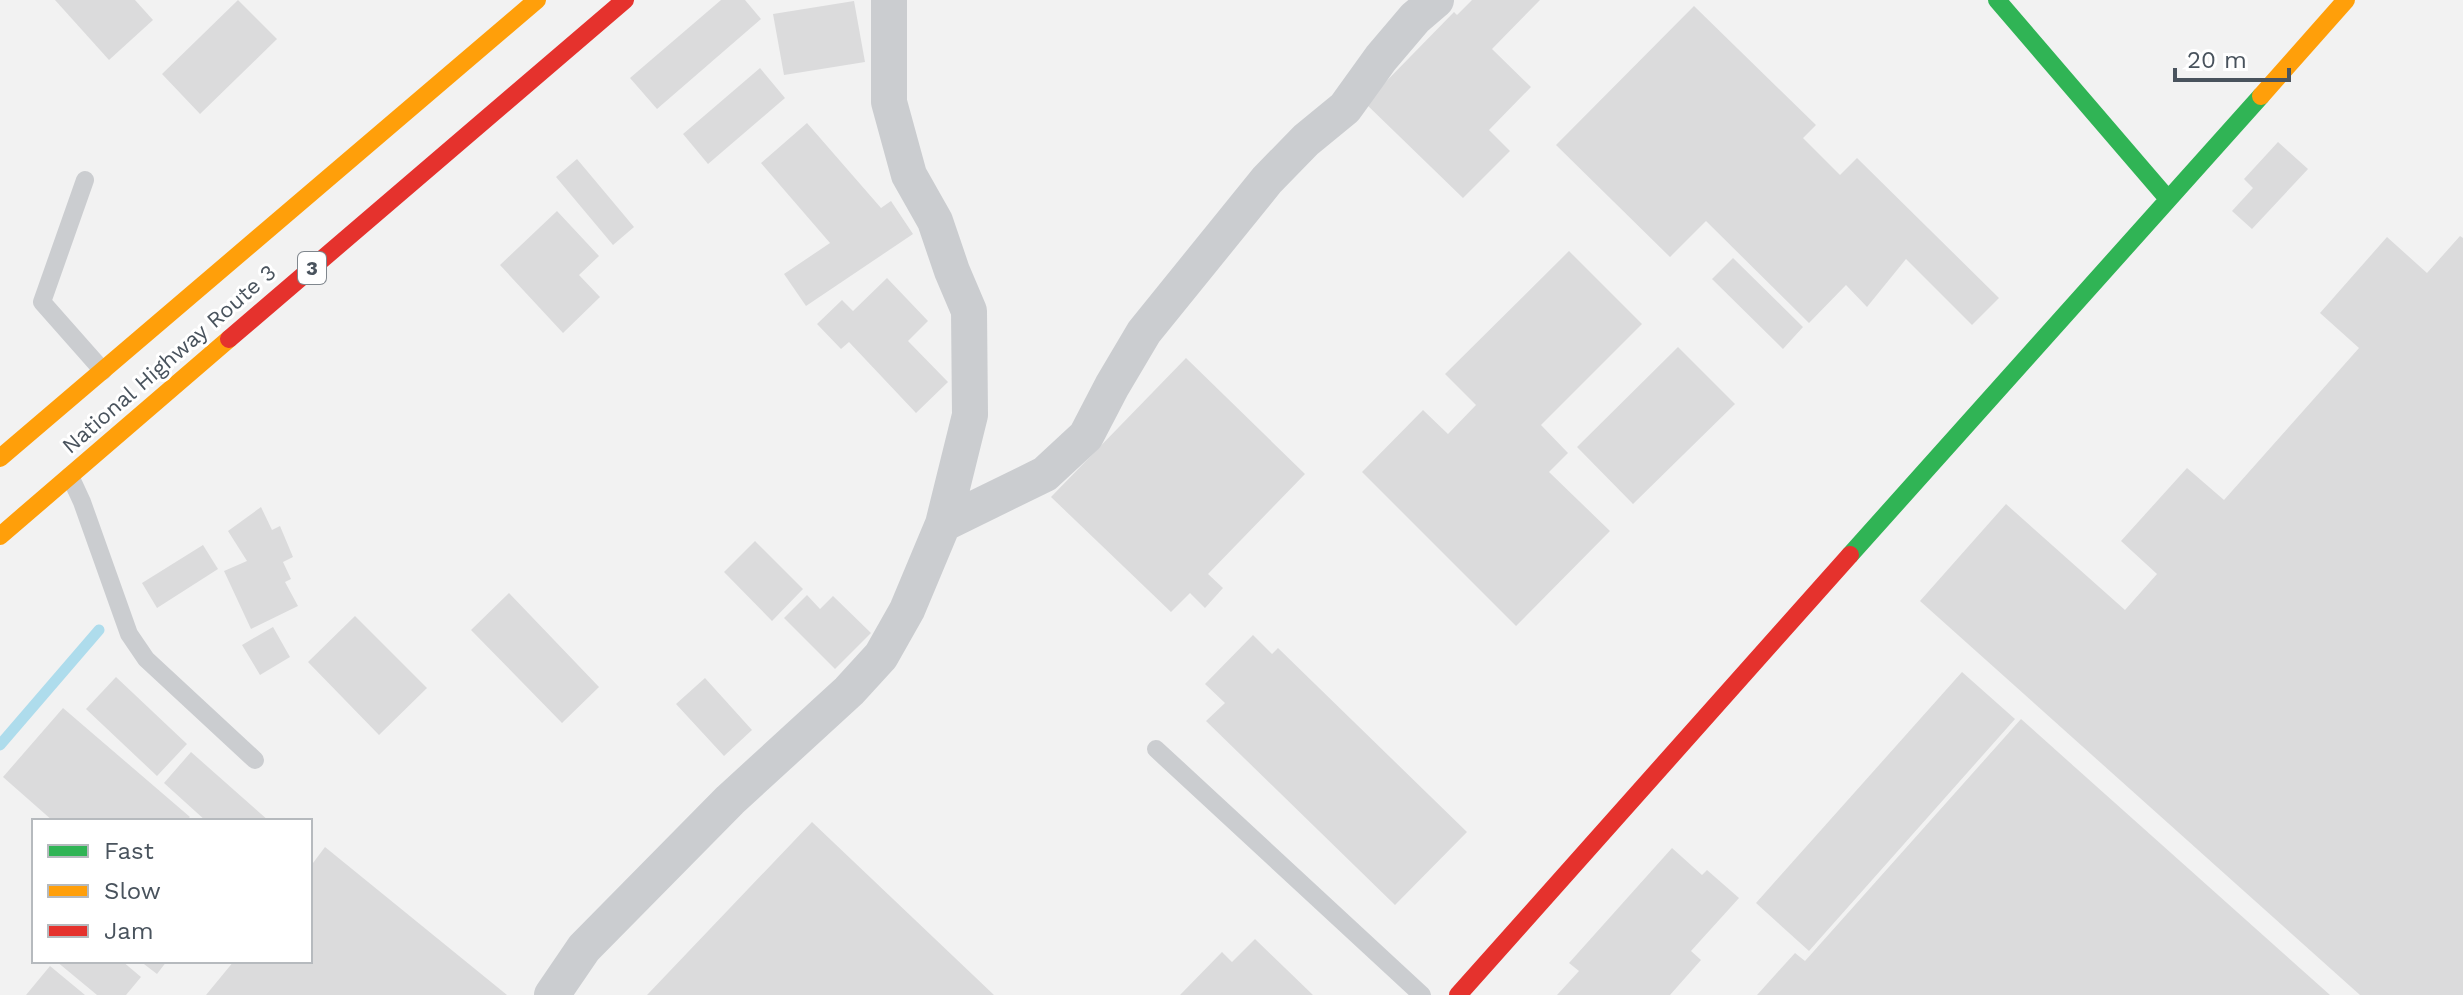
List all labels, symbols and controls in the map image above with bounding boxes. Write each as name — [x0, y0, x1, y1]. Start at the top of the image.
scale bar — [2175, 32, 2289, 82]
text: 20 m — [2187, 46, 2247, 74]
road number: 3 — [298, 252, 326, 284]
street label: National Highway Route 3 — [57, 260, 281, 458]
legend — [32, 819, 312, 963]
text: Fast — [104, 837, 154, 865]
text: Slow — [104, 877, 161, 905]
text: Jam — [104, 917, 154, 945]

